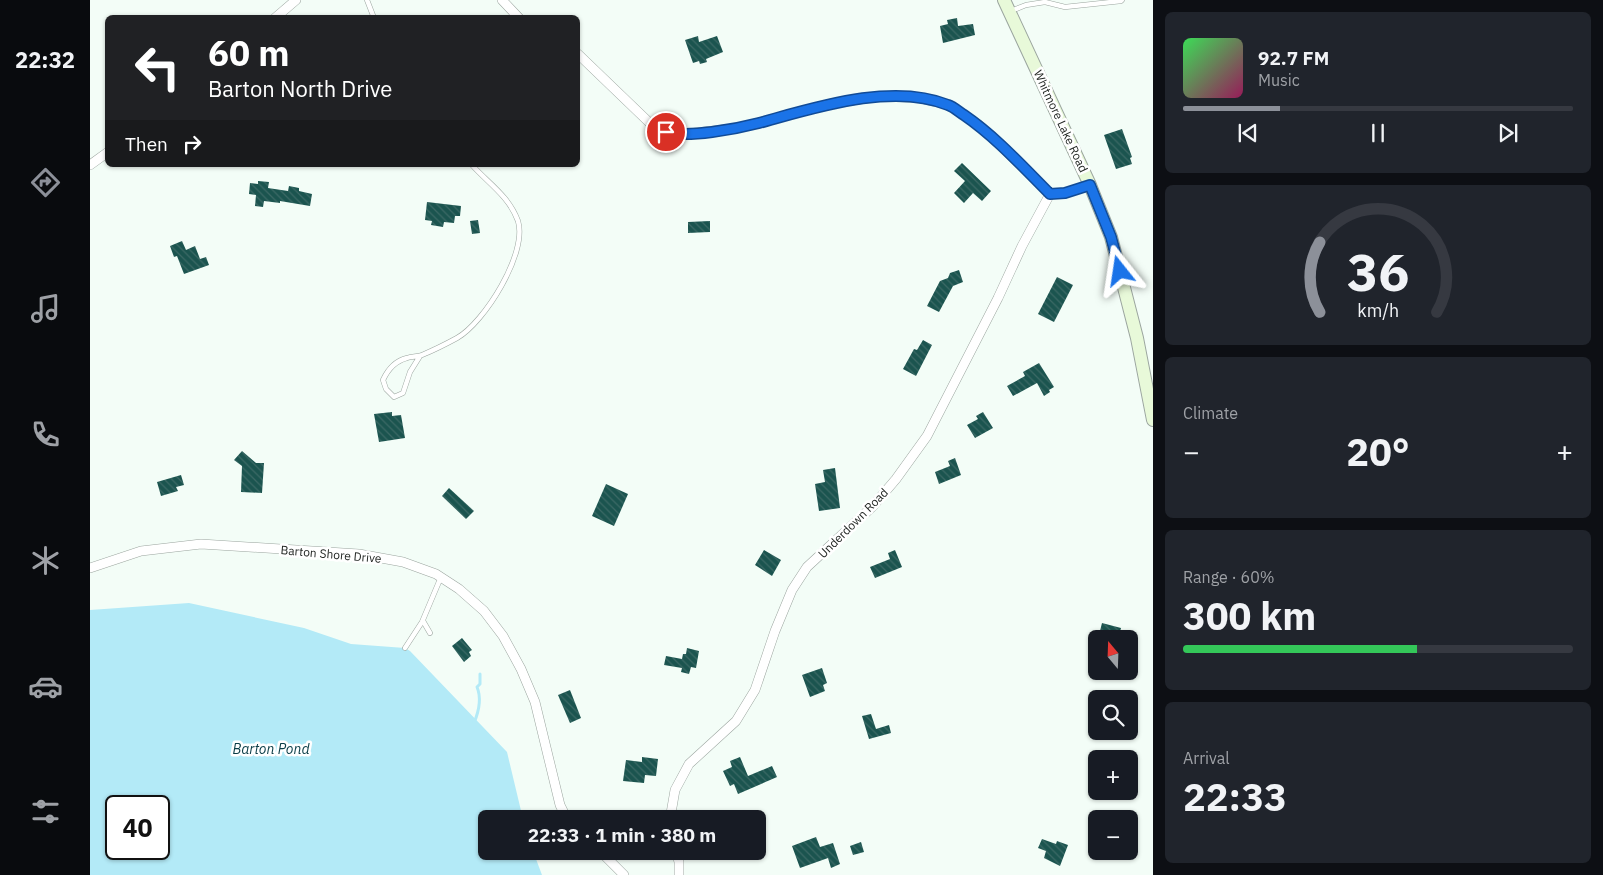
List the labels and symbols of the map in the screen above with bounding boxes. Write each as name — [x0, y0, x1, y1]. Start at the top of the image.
street label: Whitmore Lake Road — [1031, 67, 1091, 175]
pin — [645, 111, 687, 153]
position arrow — [1093, 244, 1145, 296]
street label: Underdown Road — [815, 485, 891, 561]
street label: Barton Shore Drive — [280, 542, 383, 566]
north arrow — [1088, 630, 1138, 680]
water label: Barton Pond — [232, 740, 310, 758]
speed limit sign: 40 — [105, 795, 170, 860]

